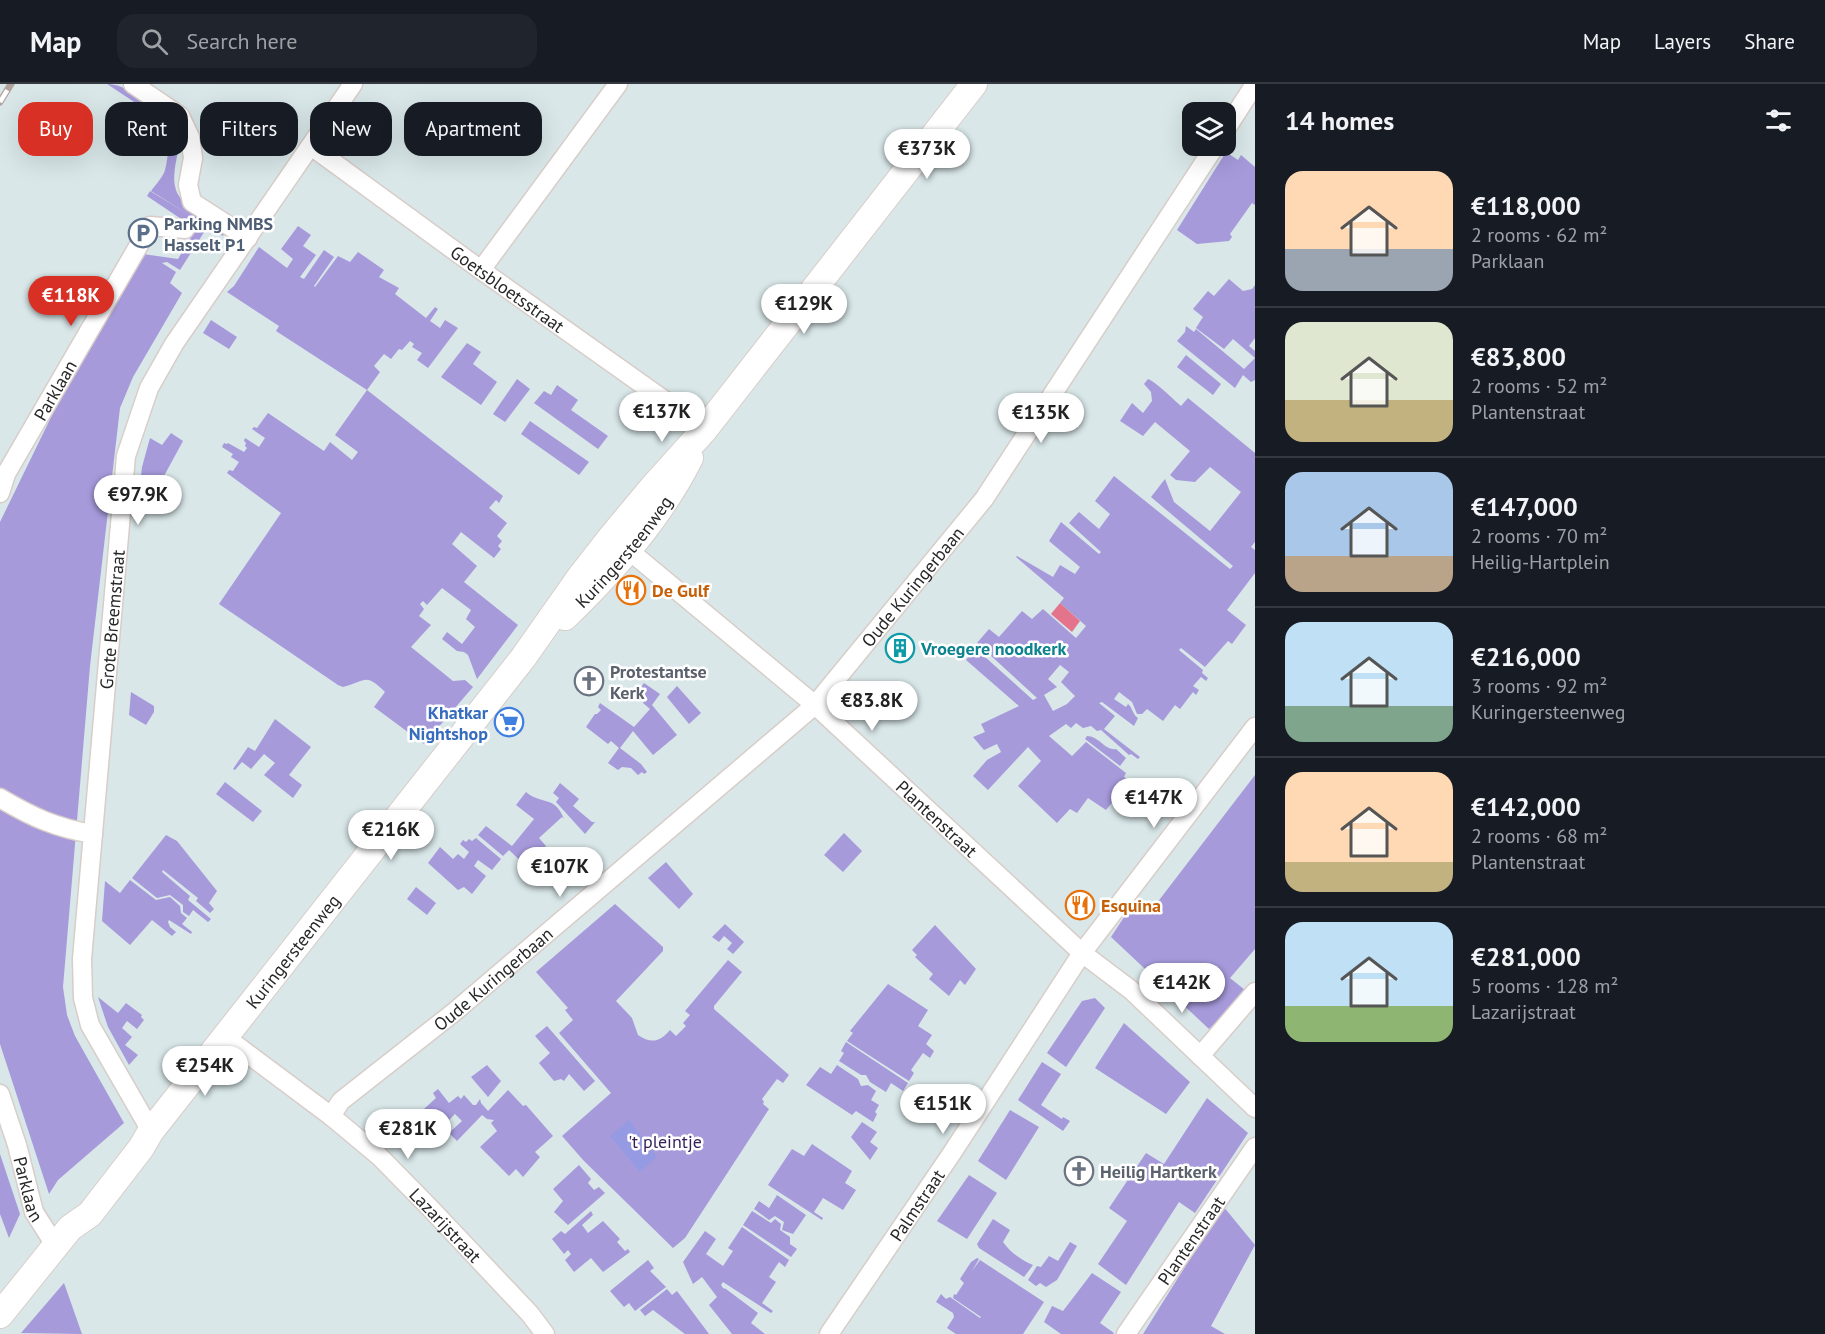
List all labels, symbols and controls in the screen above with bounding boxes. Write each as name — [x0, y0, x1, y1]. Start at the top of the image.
search box — [117, 14, 537, 68]
text: Map — [30, 23, 81, 60]
icon: search — [138, 25, 171, 58]
text: Search here — [186, 27, 297, 55]
text: Map — [1583, 28, 1621, 55]
text: Layers — [1654, 28, 1711, 55]
text: Share — [1744, 28, 1795, 55]
chip: Buy — [18, 102, 93, 156]
chip: Rent — [105, 102, 188, 156]
chip: Filters — [200, 102, 298, 156]
chip: New — [310, 102, 392, 156]
chip: Apartment — [404, 102, 542, 156]
map controls — [1182, 102, 1236, 156]
button: layers — [1182, 102, 1236, 156]
text: 14 homes — [1285, 104, 1394, 137]
icon: filters — [1762, 104, 1795, 137]
pin: €373K — [885, 129, 969, 180]
text: €373K — [898, 135, 956, 161]
text: €118,000 — [1471, 189, 1581, 222]
icon: home — [1333, 195, 1405, 267]
place label: Parking NMBS Hasselt P1 — [164, 212, 273, 256]
parking icon: Parking NMBS Hasselt P1 — [127, 217, 159, 249]
text: 2 rooms · 62 m² — [1471, 222, 1607, 248]
street label: Goetsbloetsstraat — [446, 240, 569, 337]
text: Parklaan — [1471, 248, 1544, 274]
pin: €118K — [29, 276, 113, 327]
text: €118K — [42, 282, 100, 308]
pin: €129K — [762, 284, 846, 335]
text: €129K — [775, 290, 833, 316]
text: €83,800 — [1471, 340, 1566, 373]
icon: home — [1333, 346, 1405, 418]
street label: Parklaan — [28, 356, 81, 424]
text: 2 rooms · 52 m² — [1471, 373, 1607, 399]
pin: €137K — [620, 392, 704, 443]
pin: €135K — [999, 393, 1083, 444]
text: €137K — [633, 398, 691, 424]
text: €135K — [1012, 399, 1070, 425]
text: Plantenstraat — [1471, 399, 1585, 425]
pin: €97.9K — [89, 475, 187, 526]
text: €97.9K — [108, 481, 168, 507]
text: €147,000 — [1471, 490, 1578, 523]
street label: Kuringersteenweg — [570, 491, 677, 612]
icon: home — [1333, 496, 1405, 568]
street label: Oude Kuringerbaan — [856, 522, 968, 651]
text: 2 rooms · 70 m² — [1471, 523, 1607, 549]
street label: Grote Breemstraat — [94, 549, 129, 690]
text: Heilig-Hartplein — [1471, 549, 1610, 575]
restaurant icon: De Gulf — [615, 574, 647, 606]
place label: De Gulf — [652, 579, 710, 602]
building icon: Vroegere noodkerk — [884, 632, 916, 664]
place label: Vroegere noodkerk — [920, 637, 1067, 660]
text: €216,000 — [1471, 640, 1581, 673]
icon: home — [1333, 646, 1405, 718]
place label: Protestantse Kerk — [610, 660, 707, 704]
church icon: Protestantse Kerk — [573, 665, 605, 697]
text: 3 rooms · 92 m² — [1471, 673, 1607, 699]
pin: €83.8K — [823, 681, 921, 732]
text: €83.8K — [841, 687, 903, 713]
text: Kuringersteenweg — [1471, 699, 1625, 725]
place label: Khatkar Nightshop — [409, 701, 489, 745]
supermarket icon: Khatkar Nightshop — [493, 706, 525, 738]
street label: Plantenstraat — [891, 775, 982, 862]
pin: €147K — [1112, 778, 1196, 829]
text: €147K — [1125, 784, 1183, 810]
text: €142,000 — [1471, 790, 1581, 823]
icon: home — [1333, 796, 1405, 868]
pin: €216K — [349, 810, 433, 861]
text: €216K — [362, 816, 420, 842]
text: 2 rooms · 68 m² — [1471, 823, 1607, 849]
pin: €107K — [518, 847, 602, 898]
text: Plantenstraat — [1471, 849, 1585, 875]
text: €107K — [531, 853, 589, 879]
street label: Kuringersteenweg — [240, 889, 344, 1013]
restaurant icon: Esquina — [1064, 889, 1096, 921]
place label: Esquina — [1101, 894, 1161, 917]
street label: Oude Kuringerbaan — [429, 922, 557, 1036]
text: €281,000 — [1471, 940, 1581, 973]
icon: home — [1333, 946, 1405, 1018]
pin: €142K — [1140, 963, 1224, 1014]
text: €142K — [1153, 969, 1211, 995]
text: 5 rooms · 128 m² — [1471, 973, 1618, 999]
text: Lazarijstraat — [1471, 999, 1576, 1025]
pin: €254K — [163, 1046, 247, 1097]
text: €254K — [176, 1052, 234, 1078]
pin: €151K — [901, 1084, 985, 1135]
text: €151K — [914, 1090, 972, 1116]
pin: €281K — [366, 1109, 450, 1160]
text: €281K — [379, 1115, 437, 1141]
park label: 't pleintje — [628, 1130, 702, 1153]
street label: Parklaan — [9, 1154, 49, 1226]
church icon: Heilig Hartkerk — [1063, 1155, 1095, 1187]
place label: Heilig Hartkerk — [1100, 1160, 1217, 1183]
street label: Palmstraat — [884, 1165, 949, 1245]
street label: Lazarijstraat — [405, 1183, 487, 1267]
street label: Plantenstraat — [1152, 1191, 1229, 1289]

